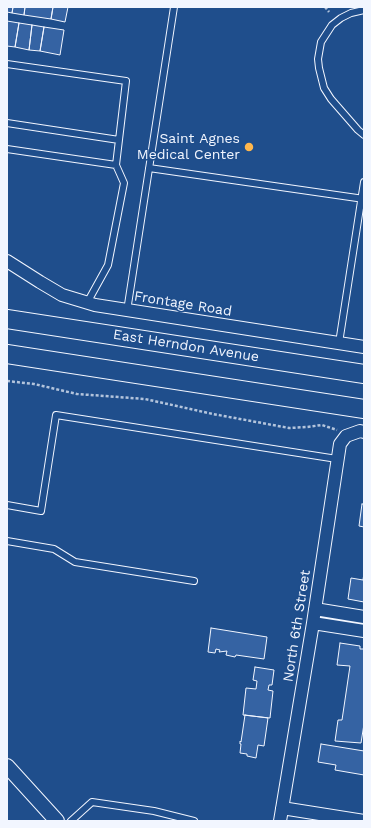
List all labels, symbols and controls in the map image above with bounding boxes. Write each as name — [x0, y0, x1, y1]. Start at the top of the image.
place label: Saint Agnes Medical Center — [137, 131, 240, 164]
marker: Saint Agnes Medical Center — [243, 141, 255, 153]
street label: Frontage Road — [133, 288, 233, 320]
street label: East Herndon Avenue — [112, 326, 260, 366]
street label: North 6th Street — [280, 569, 314, 683]

